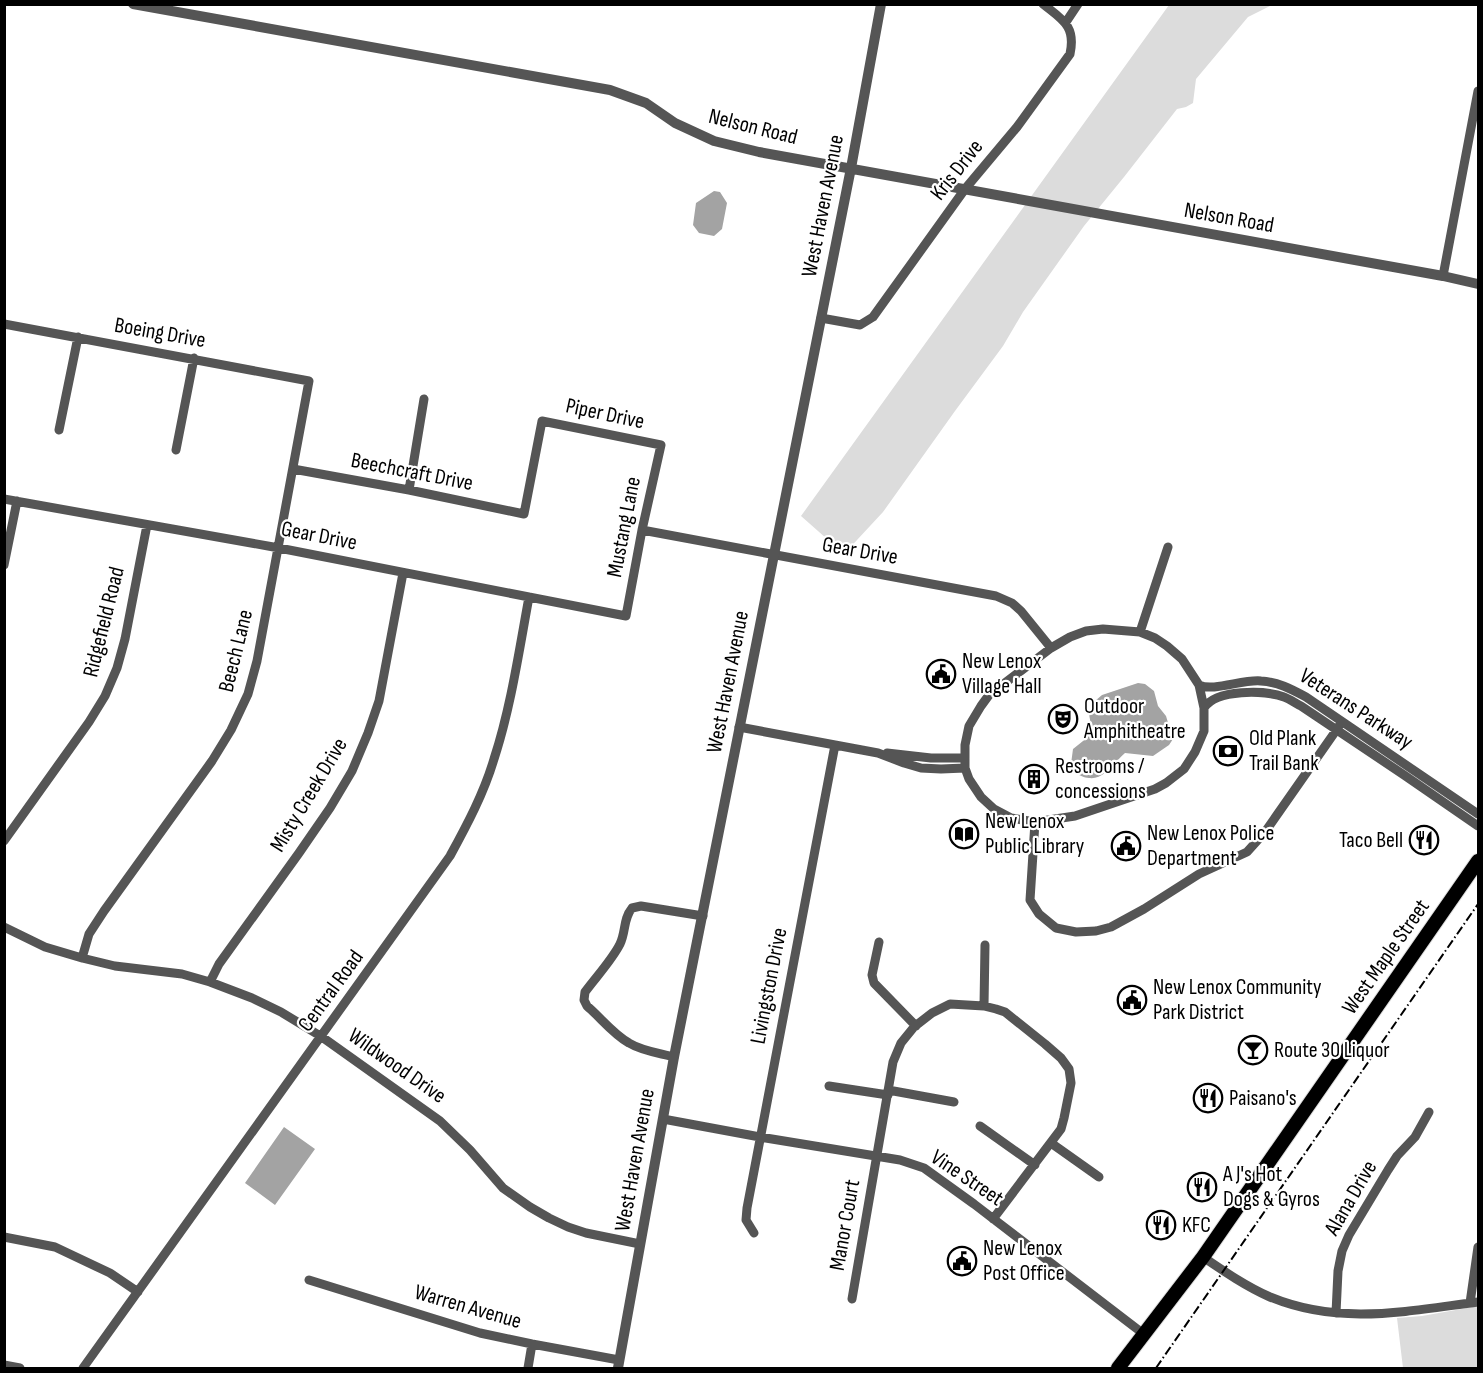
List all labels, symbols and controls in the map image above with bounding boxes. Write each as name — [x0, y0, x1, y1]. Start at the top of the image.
street label: Nelson Road — [706, 103, 800, 151]
street label: West Haven Avenue — [796, 133, 850, 279]
street label: Kris Drive — [925, 134, 989, 206]
street label: Nelson Road — [1182, 197, 1276, 239]
street label: Boeing Drive — [112, 312, 208, 354]
street label: Piper Drive — [563, 393, 647, 435]
street label: Beechcraft Drive — [349, 447, 475, 497]
street label: Mustang Lane — [601, 474, 647, 580]
street label: Gear Drive — [279, 515, 359, 557]
street label: Gear Drive — [820, 531, 900, 571]
street label: Ridgefield Road — [77, 564, 131, 680]
street label: Beech Lane — [213, 607, 259, 695]
street label: West Haven Avenue — [701, 609, 755, 755]
place label: New Lenox Village Hall — [962, 648, 1042, 700]
public building icon: New Lenox Village Hall — [925, 658, 957, 690]
street label: Veterans Parkway — [1294, 662, 1418, 756]
place label: Outdoor Amphitheatre — [1083, 693, 1186, 745]
theatre icon: Outdoor Amphitheatre — [1047, 703, 1079, 735]
place label: Old Plank Trail Bank — [1249, 725, 1319, 777]
street label: Misty Creek Drive — [264, 733, 354, 857]
bank icon: Old Plank Trail Bank — [1212, 735, 1244, 767]
place label: Restrooms / concessions — [1055, 753, 1146, 805]
building icon: Restrooms / concessions — [1018, 763, 1050, 795]
place label: New Lenox Public Library — [985, 808, 1085, 860]
library icon: New Lenox Public Library — [948, 818, 980, 850]
place label: New Lenox Police Department — [1147, 820, 1274, 872]
restaurant icon: Taco Bell — [1408, 824, 1440, 856]
place label: Taco Bell — [1339, 827, 1403, 854]
public building icon: New Lenox Police Department — [1110, 830, 1142, 862]
street label: West Maple Street — [1336, 894, 1436, 1020]
street label: Livingston Drive — [744, 926, 794, 1046]
street label: Central Road — [292, 945, 370, 1037]
place label: New Lenox Community Park District — [1153, 974, 1322, 1026]
public building icon: New Lenox Community Park District — [1116, 984, 1148, 1016]
street label: Wildwood Drive — [343, 1022, 451, 1110]
bar icon: Route 30 Liquor — [1237, 1034, 1269, 1066]
place label: Route 30 Liquor — [1274, 1037, 1390, 1064]
restaurant icon: Paisano's — [1192, 1082, 1224, 1114]
place label: Paisano's — [1229, 1085, 1297, 1112]
street label: West Haven Avenue — [609, 1087, 661, 1233]
street label: Vine Street — [925, 1144, 1009, 1212]
street label: Alana Drive — [1318, 1156, 1383, 1241]
place label: A J's Hot Dogs & Gyros — [1222, 1161, 1320, 1213]
restaurant icon: A J's Hot Dogs & Gyros — [1186, 1171, 1218, 1203]
street label: Manor Court — [824, 1177, 866, 1273]
restaurant icon: KFC — [1145, 1209, 1177, 1241]
place label: KFC — [1182, 1212, 1211, 1239]
place label: New Lenox Post Office — [983, 1235, 1065, 1287]
public building icon: New Lenox Post Office — [946, 1245, 978, 1277]
street label: Warren Avenue — [411, 1279, 525, 1335]

